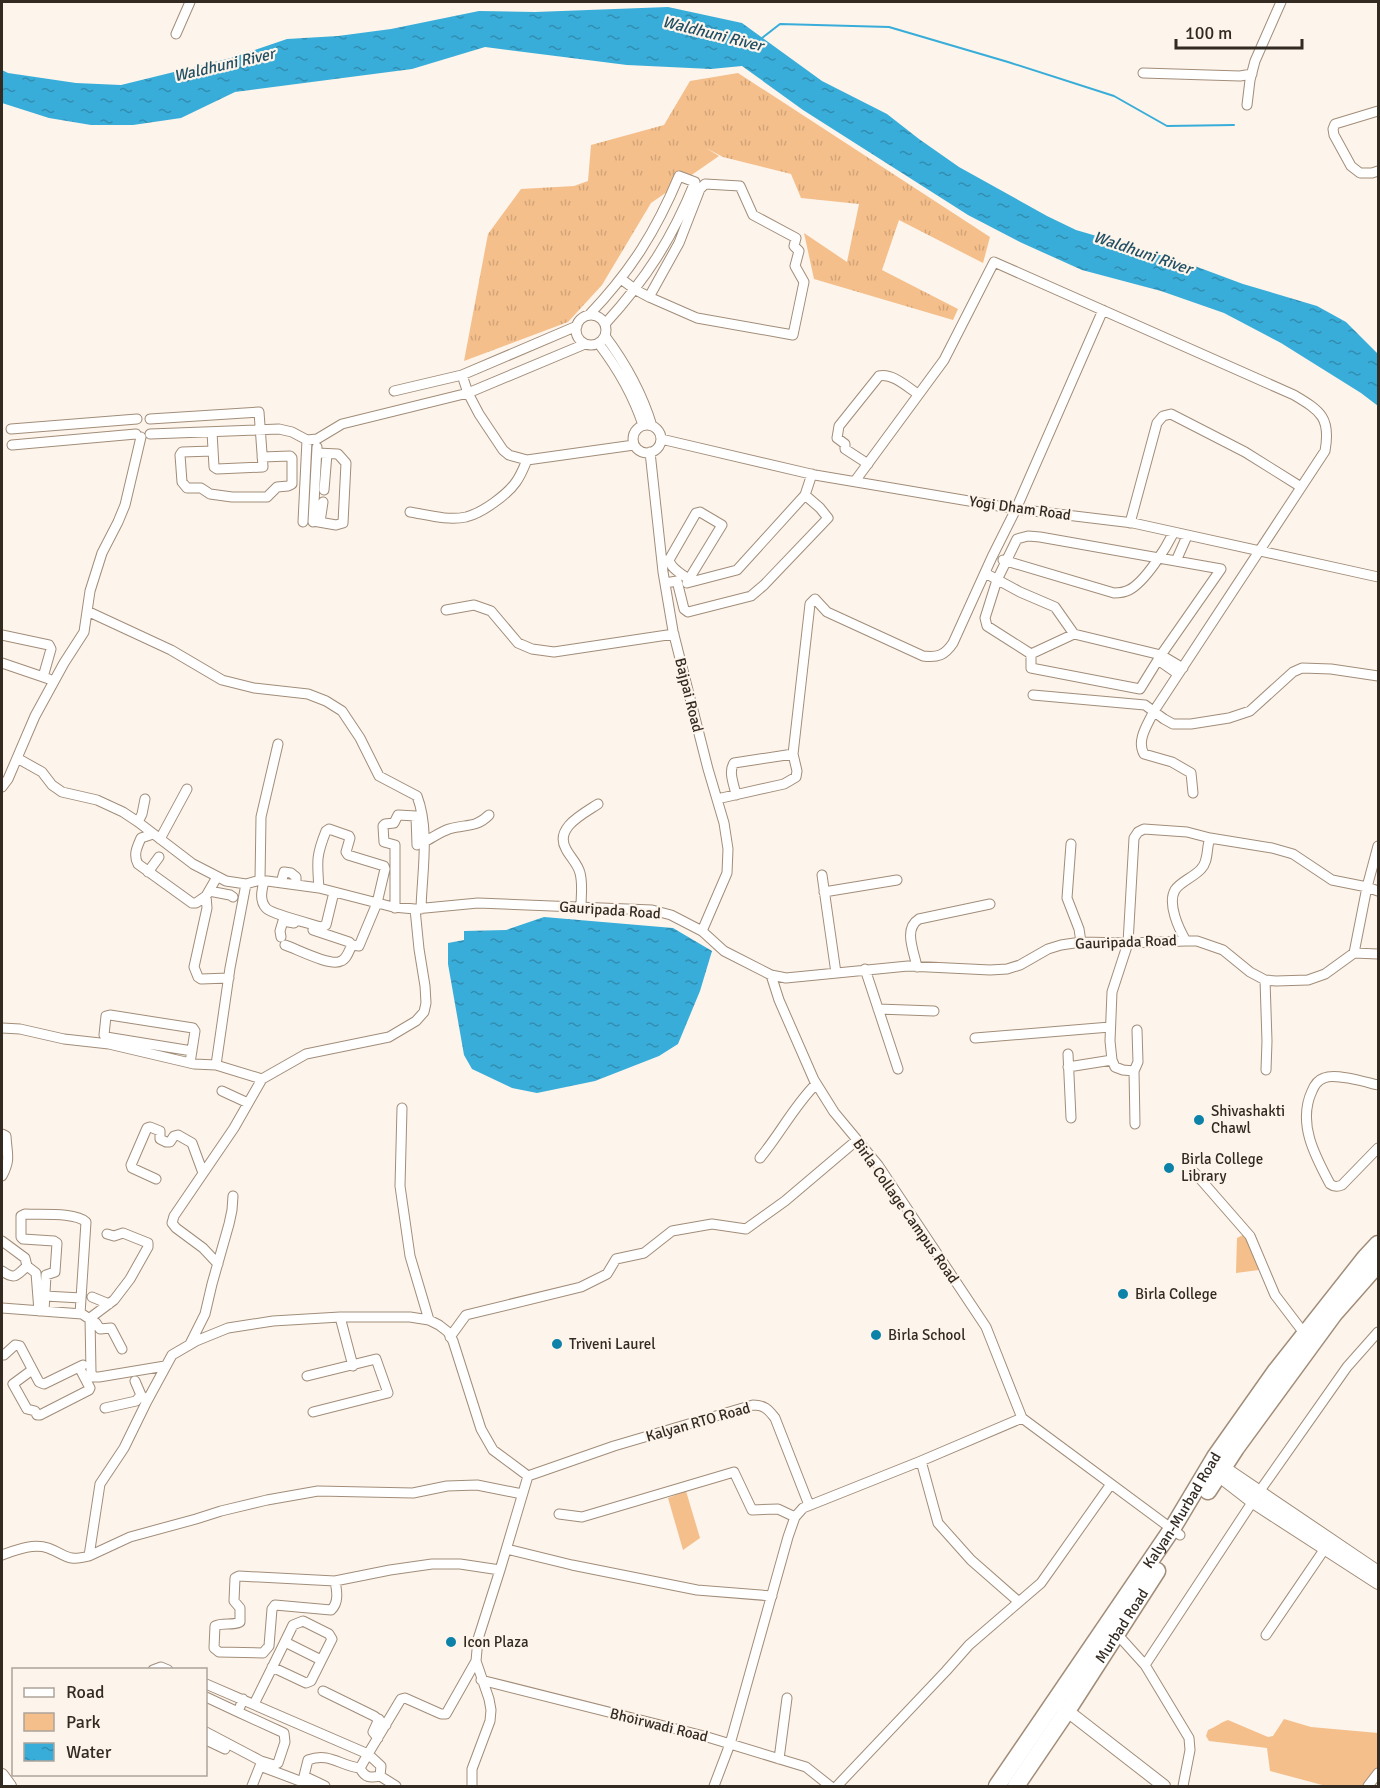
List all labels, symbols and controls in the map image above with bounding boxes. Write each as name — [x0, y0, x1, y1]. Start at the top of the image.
water label: Waldhuni River — [660, 12, 767, 57]
scale bar — [1176, 12, 1302, 50]
text: 100 m — [1185, 22, 1232, 44]
water label: Waldhuni River — [172, 43, 279, 86]
water label: Waldhuni River — [1091, 227, 1197, 280]
street label: Yogi Dham Road — [968, 492, 1072, 524]
street label: Bajpai Road — [671, 656, 707, 734]
street label: Gauripada Road — [559, 897, 661, 923]
street label: Gauripada Road — [1075, 931, 1177, 953]
place label: Shivashakti Chawl — [1211, 1102, 1285, 1137]
marker: Shivashakti Chawl — [1192, 1113, 1206, 1127]
street label: Birla Collage Campus Road — [849, 1135, 963, 1287]
place label: Birla College Library — [1181, 1150, 1263, 1185]
marker: Birla College Library — [1162, 1161, 1176, 1175]
place label: Birla College — [1135, 1285, 1217, 1303]
marker: Birla College — [1116, 1287, 1130, 1301]
place label: Birla School — [888, 1326, 966, 1344]
marker: Birla School — [869, 1328, 883, 1342]
place label: Triveni Laurel — [569, 1335, 656, 1353]
marker: Triveni Laurel — [550, 1337, 564, 1351]
street label: Kalyan RTO Road — [644, 1398, 752, 1445]
street label: Kalyan-Murbad Road — [1139, 1449, 1225, 1572]
street label: Murbad Road — [1091, 1585, 1152, 1666]
place label: Icon Plaza — [463, 1633, 529, 1651]
marker: Icon Plaza — [444, 1635, 458, 1649]
legend — [12, 1668, 207, 1776]
text: Road — [66, 1681, 105, 1703]
street label: Bhoirwadi Road — [608, 1704, 710, 1746]
text: Park — [66, 1711, 101, 1733]
text: Water — [66, 1741, 112, 1763]

